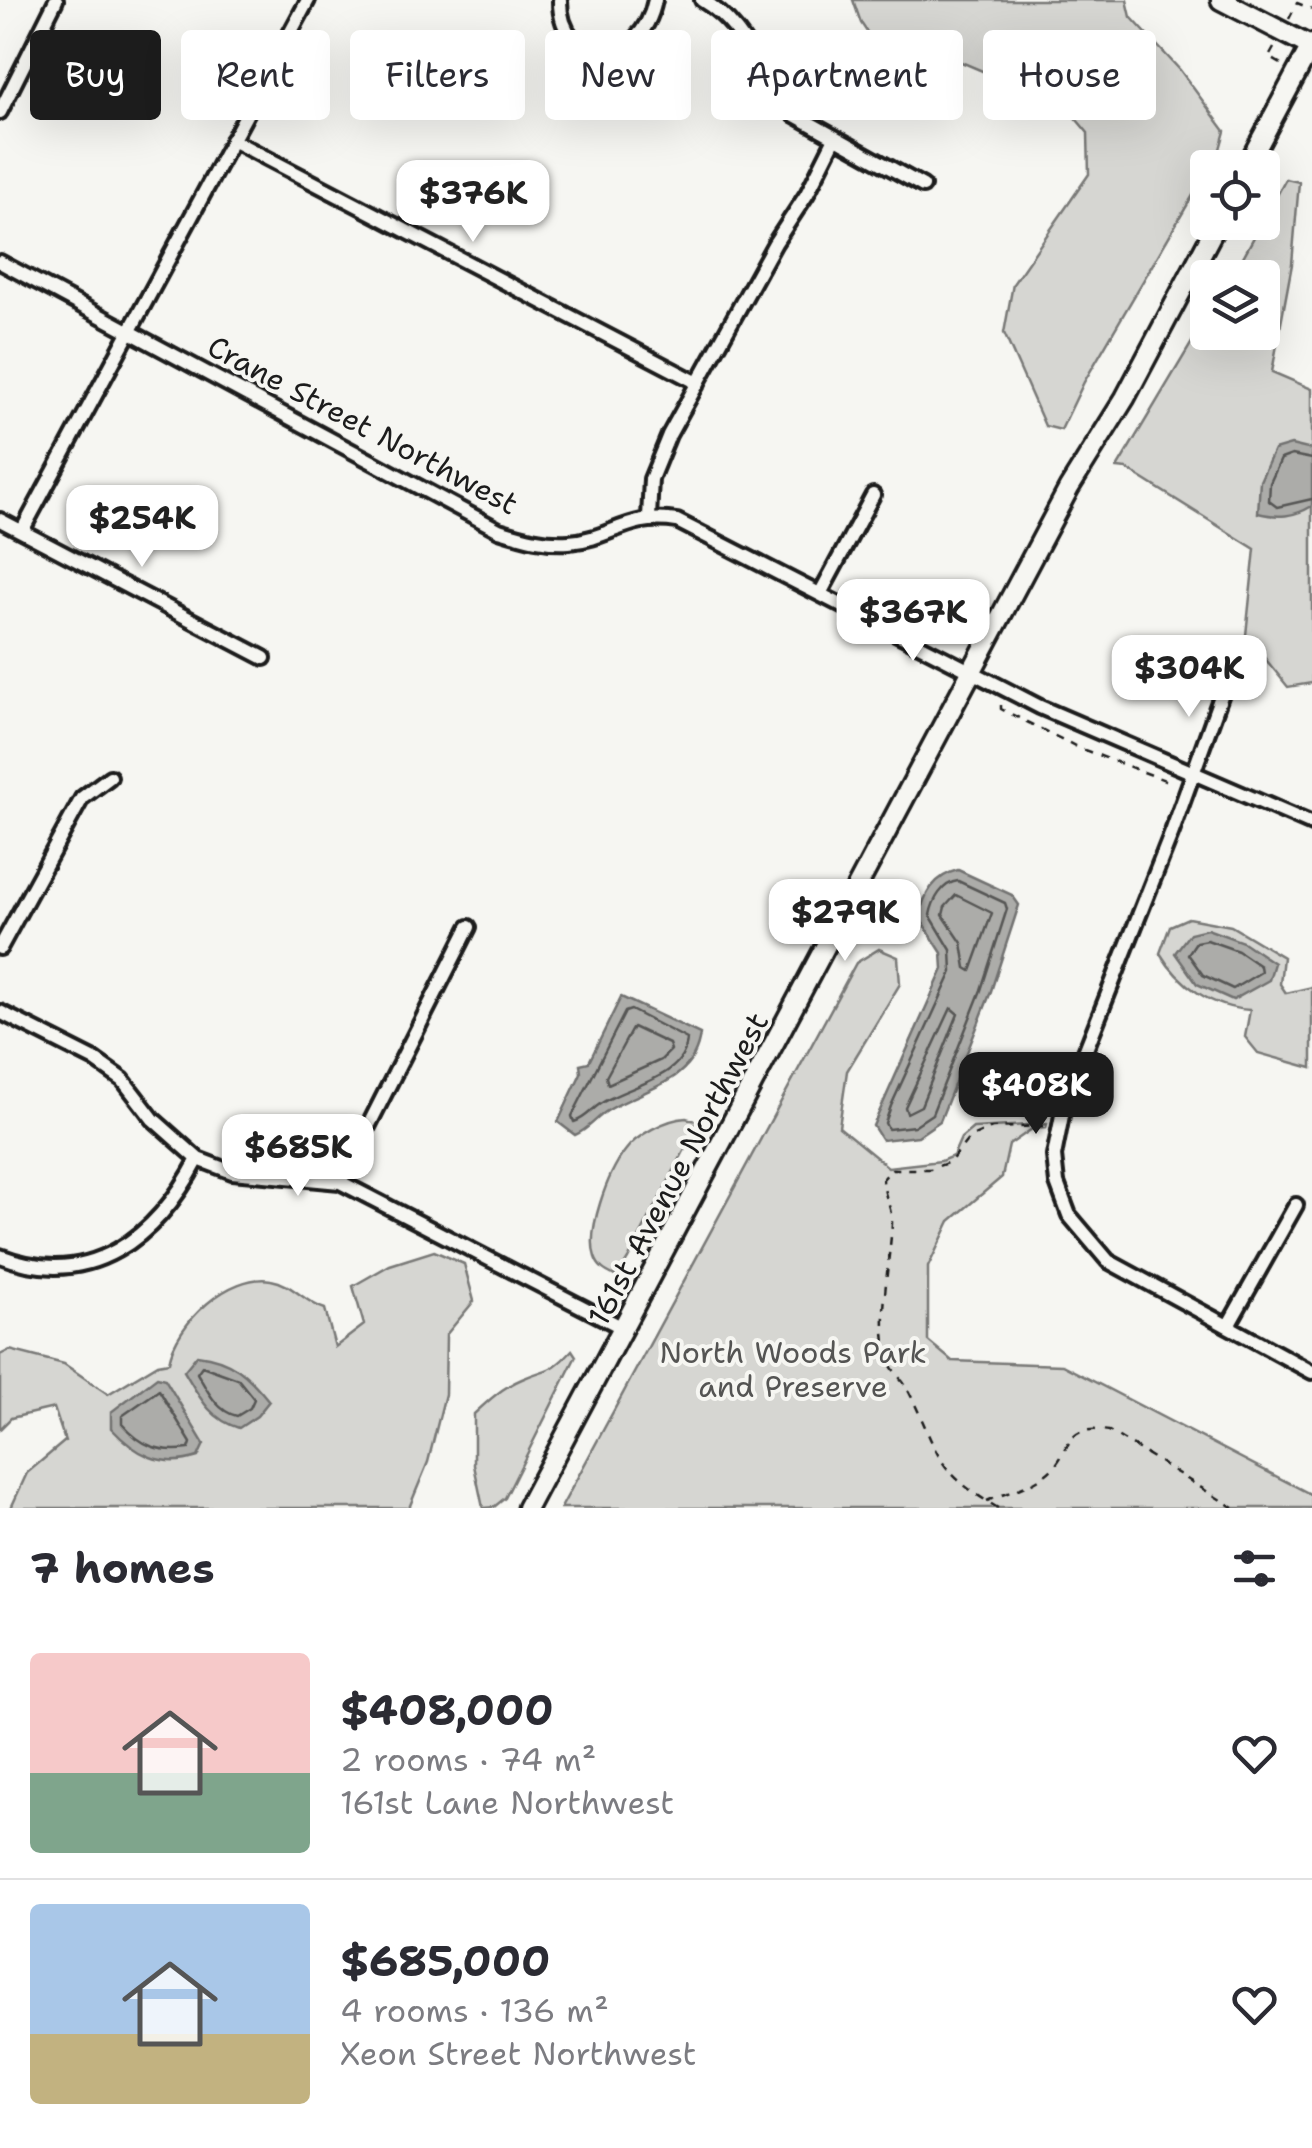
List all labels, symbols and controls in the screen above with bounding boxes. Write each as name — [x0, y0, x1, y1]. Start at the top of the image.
chip: Buy — [30, 30, 161, 120]
chip: Rent — [181, 30, 330, 120]
chip: Filters — [350, 30, 525, 120]
chip: New — [545, 30, 691, 120]
chip: Apartment — [711, 30, 963, 120]
chip: House — [983, 30, 1156, 120]
map controls — [1190, 150, 1280, 350]
button: locate — [1190, 150, 1280, 240]
pin: $376K — [403, 160, 543, 245]
text: $376K — [418, 171, 528, 214]
button: layers — [1190, 260, 1280, 350]
street label: Crane Street Northwest — [201, 326, 525, 524]
pin: $254K — [72, 485, 212, 570]
text: $254K — [88, 496, 196, 539]
pin: $367K — [843, 579, 983, 664]
text: $367K — [859, 590, 967, 633]
pin: $304K — [1119, 635, 1259, 720]
text: $304K — [1134, 646, 1244, 689]
pin: $279K — [775, 879, 915, 964]
text: $279K — [791, 890, 899, 933]
street label: 161st Avenue Northwest — [578, 1005, 778, 1333]
pin: $408K — [966, 1052, 1106, 1137]
text: $408K — [981, 1063, 1091, 1106]
pin: $685K — [228, 1114, 368, 1199]
text: $685K — [244, 1125, 352, 1168]
park label: North Woods Park and Preserve — [659, 1332, 927, 1407]
text: 7 homes — [30, 1540, 215, 1596]
icon: filters — [1227, 1541, 1282, 1596]
text: $408,000 — [340, 1682, 554, 1738]
icon: home — [110, 1693, 230, 1813]
icon: heart — [1227, 1726, 1282, 1781]
text: 2 rooms · 74 m² — [340, 1738, 596, 1781]
text: 161st Lane Northwest — [340, 1781, 674, 1824]
text: $685,000 — [340, 1933, 550, 1989]
icon: home — [110, 1944, 230, 2064]
icon: heart — [1227, 1977, 1282, 2032]
text: 4 rooms · 136 m² — [340, 1989, 609, 2032]
text: Xeon Street Northwest — [340, 2032, 697, 2075]

